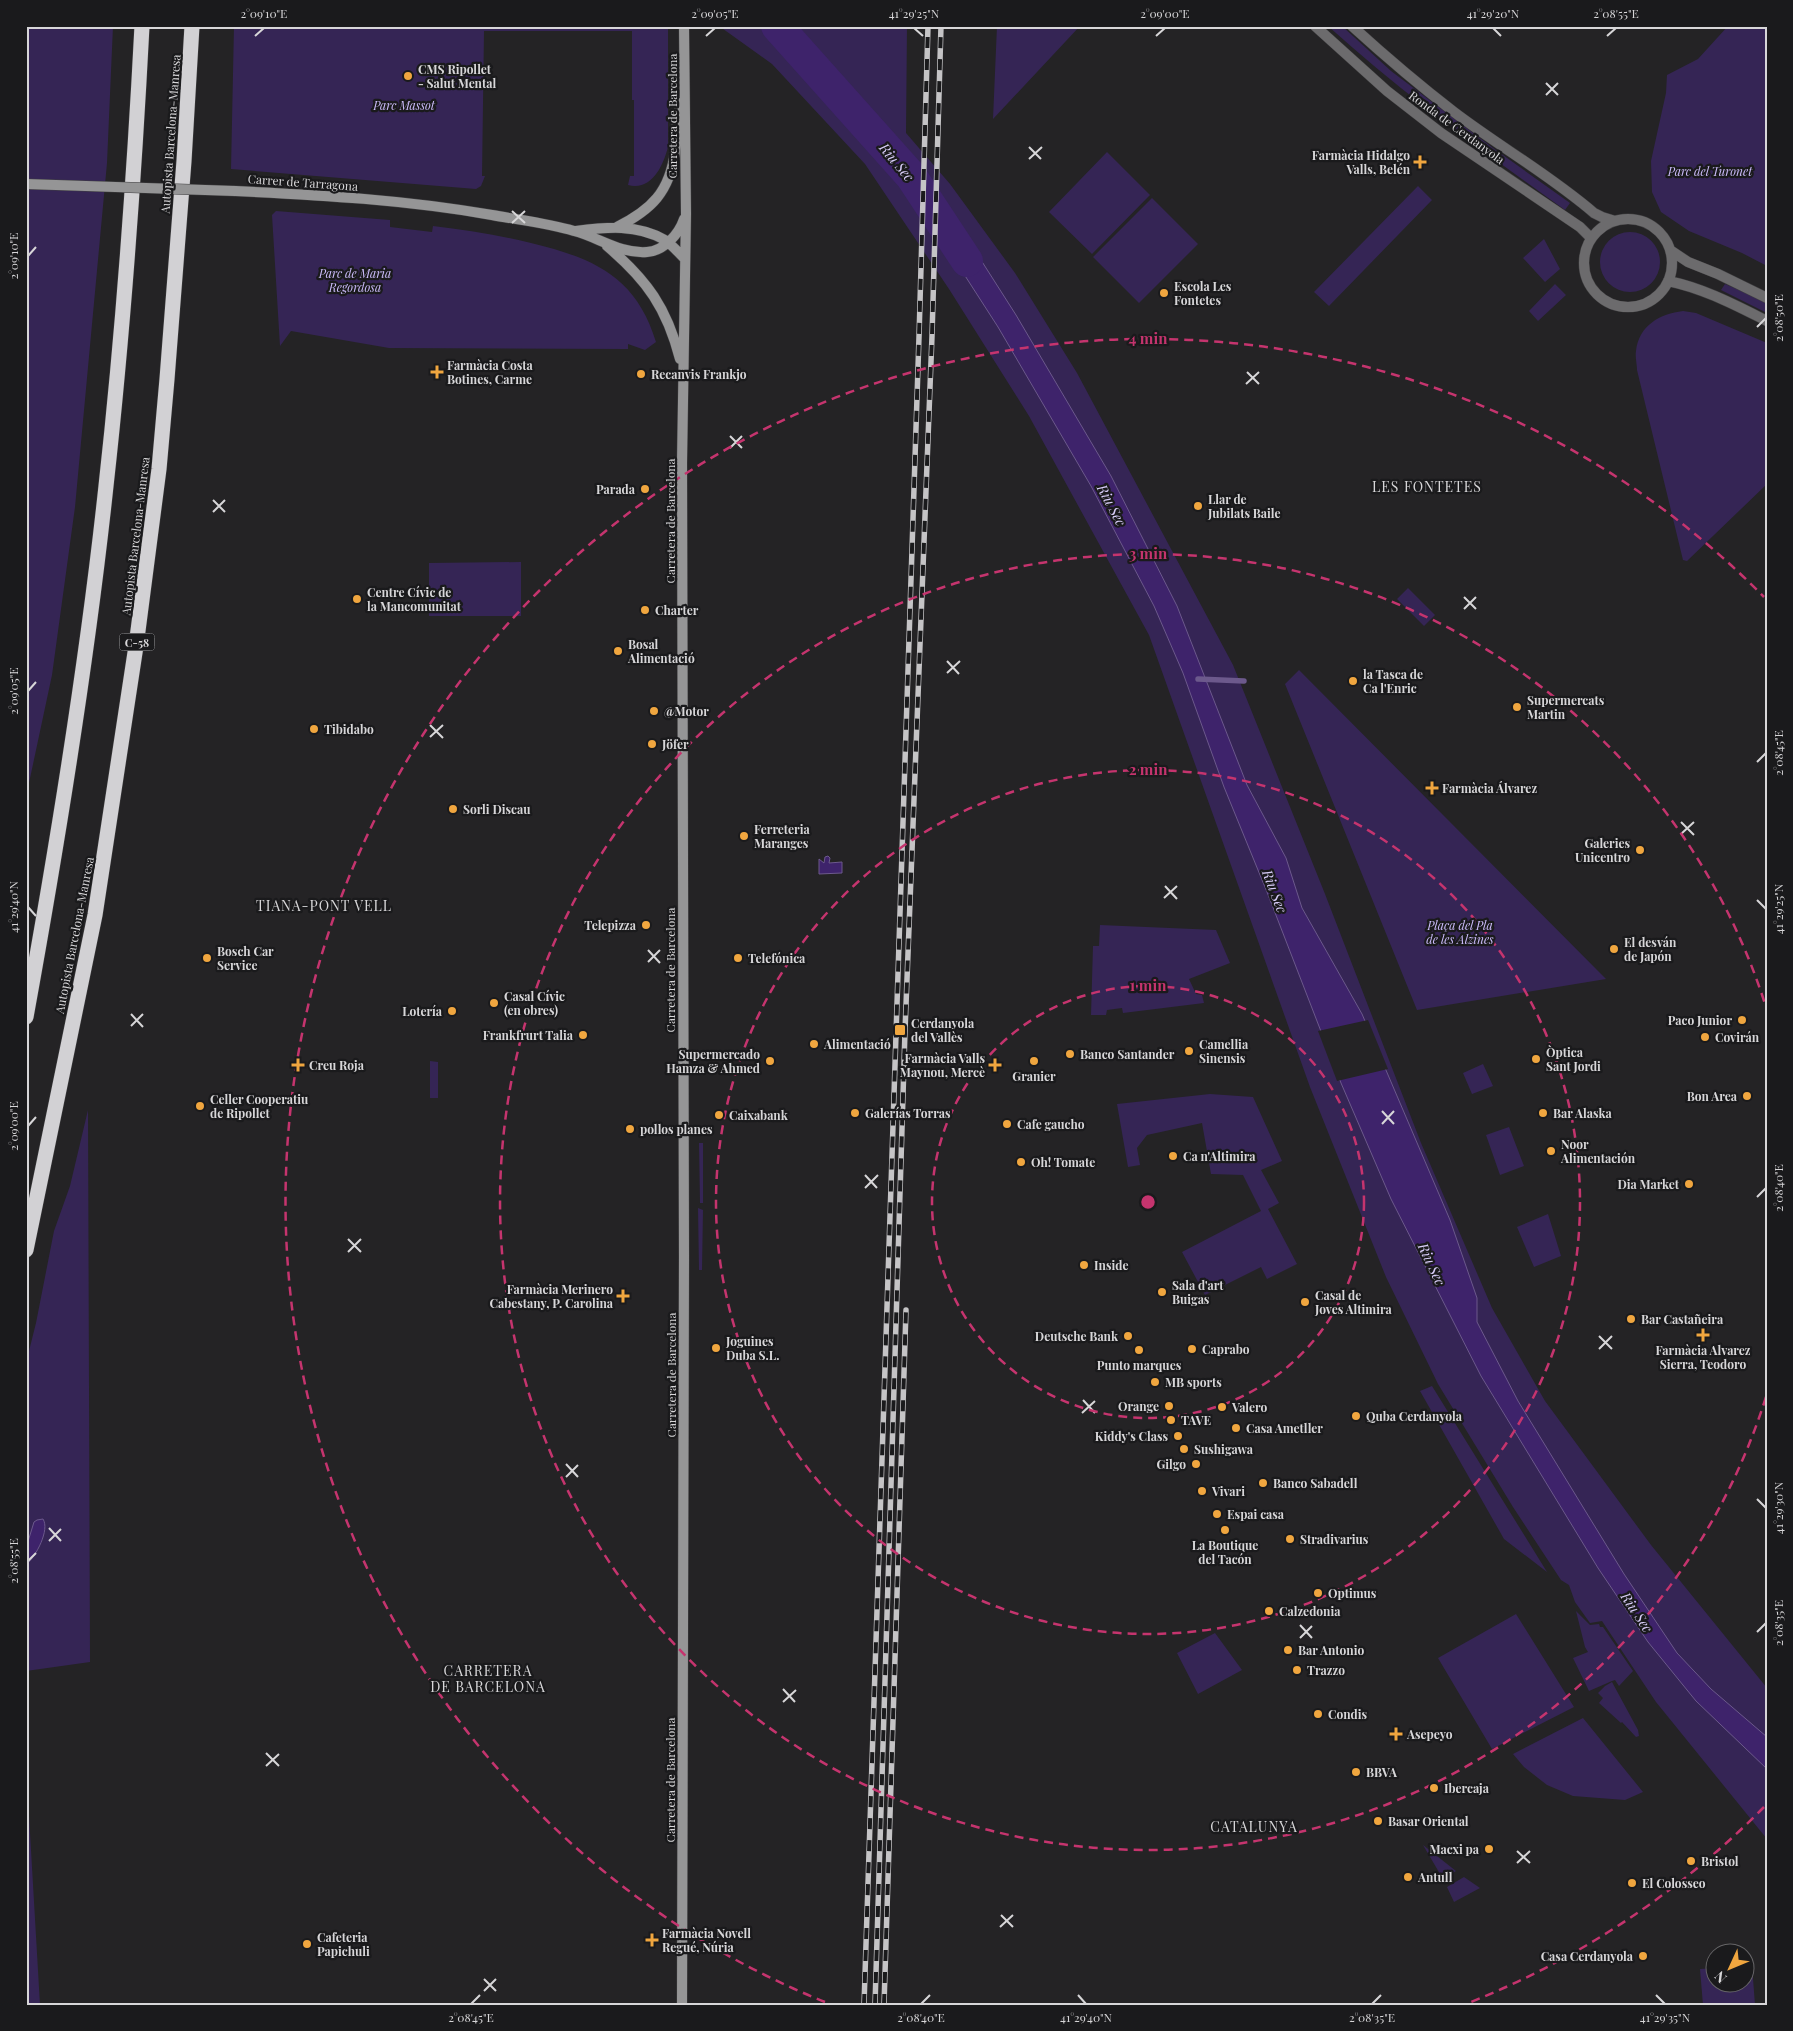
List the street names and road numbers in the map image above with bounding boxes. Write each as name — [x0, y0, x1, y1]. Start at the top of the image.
street label: Autopista Barcelona-Manresa — [156, 54, 184, 215]
street label: Carretera de Barcelona — [664, 54, 680, 178]
street label: Ronda de Cerdanyola — [1406, 87, 1508, 167]
street label: Carrer de Tarragona — [247, 170, 359, 194]
street label: Autopista Barcelona-Manresa — [117, 456, 153, 617]
street label: Carretera de Barcelona — [662, 459, 678, 583]
road number: C-58 — [120, 634, 154, 650]
street label: Autopista Barcelona-Manresa — [51, 855, 97, 1016]
street label: Carretera de Barcelona — [662, 908, 678, 1032]
street label: Carretera de Barcelona — [663, 1313, 679, 1437]
street label: Carretera de Barcelona — [662, 1718, 678, 1842]

